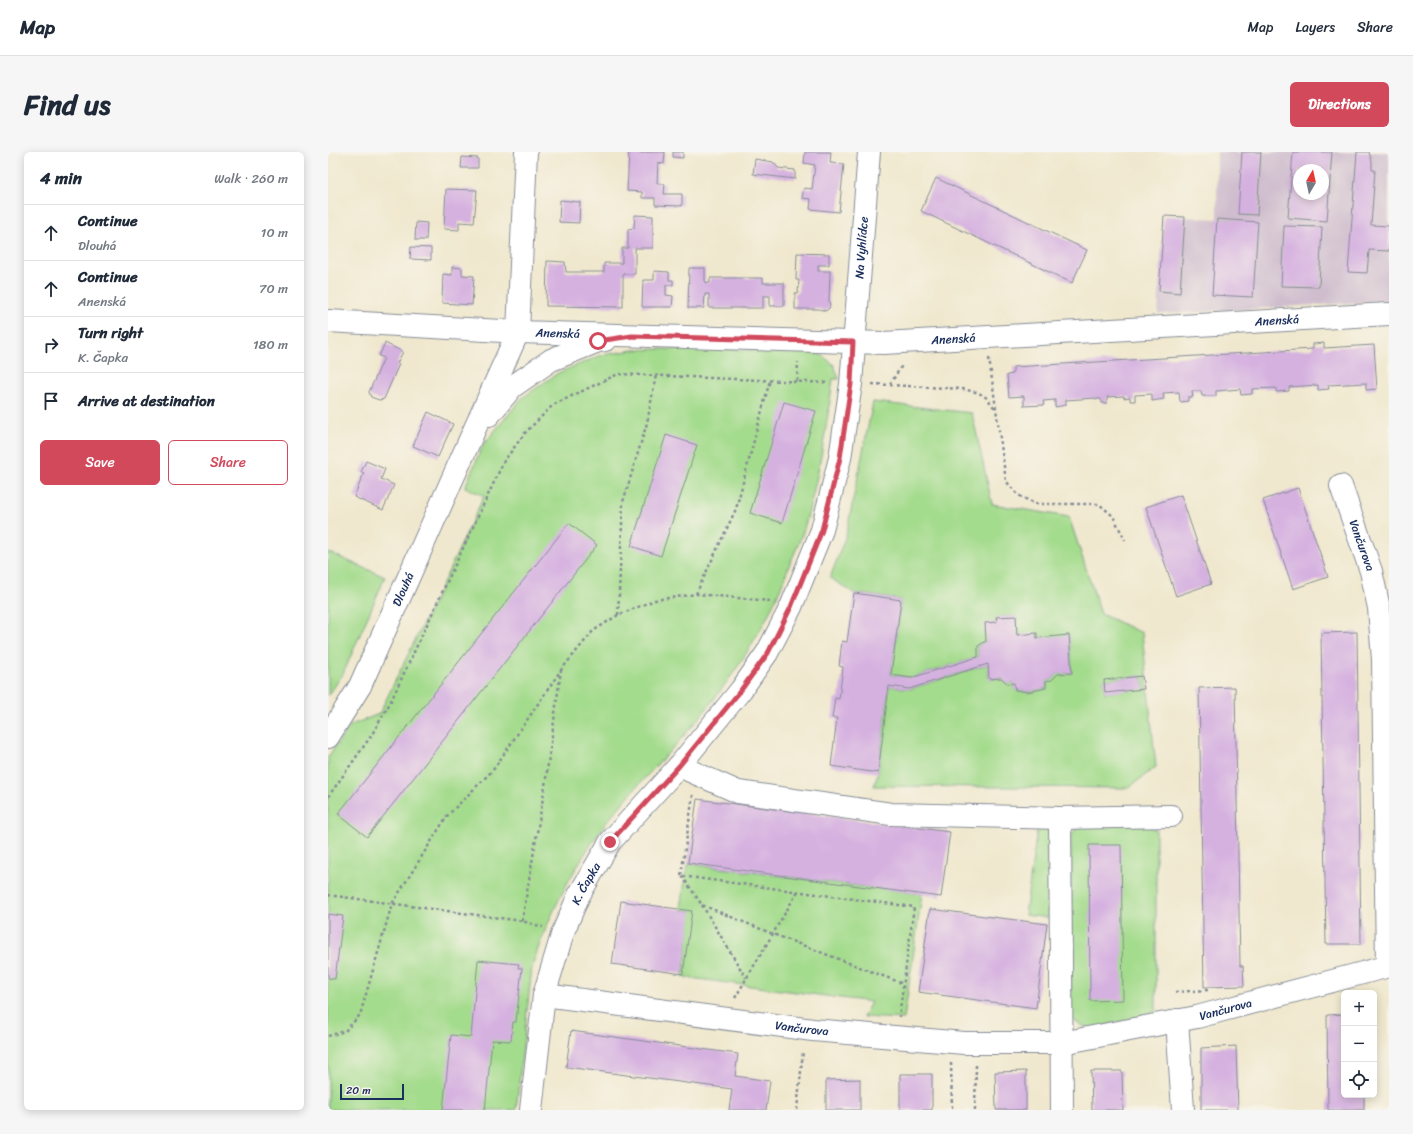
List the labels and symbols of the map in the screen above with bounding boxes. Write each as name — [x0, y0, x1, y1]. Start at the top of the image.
north arrow — [1293, 164, 1329, 200]
street label: Na Vyhlídce — [848, 216, 875, 279]
street label: Anenská — [1253, 308, 1300, 333]
street label: Anenská — [534, 322, 580, 345]
street label: Anenská — [930, 327, 976, 351]
route start — [589, 332, 607, 350]
street label: Vančurova — [1343, 516, 1381, 574]
street label: Dlouhá — [386, 569, 420, 610]
route end — [601, 833, 619, 851]
street label: K. Čapka — [565, 857, 607, 909]
street label: Vančurova — [1197, 992, 1254, 1027]
street label: Vančurova — [774, 1014, 829, 1042]
scale bar — [340, 1082, 404, 1101]

